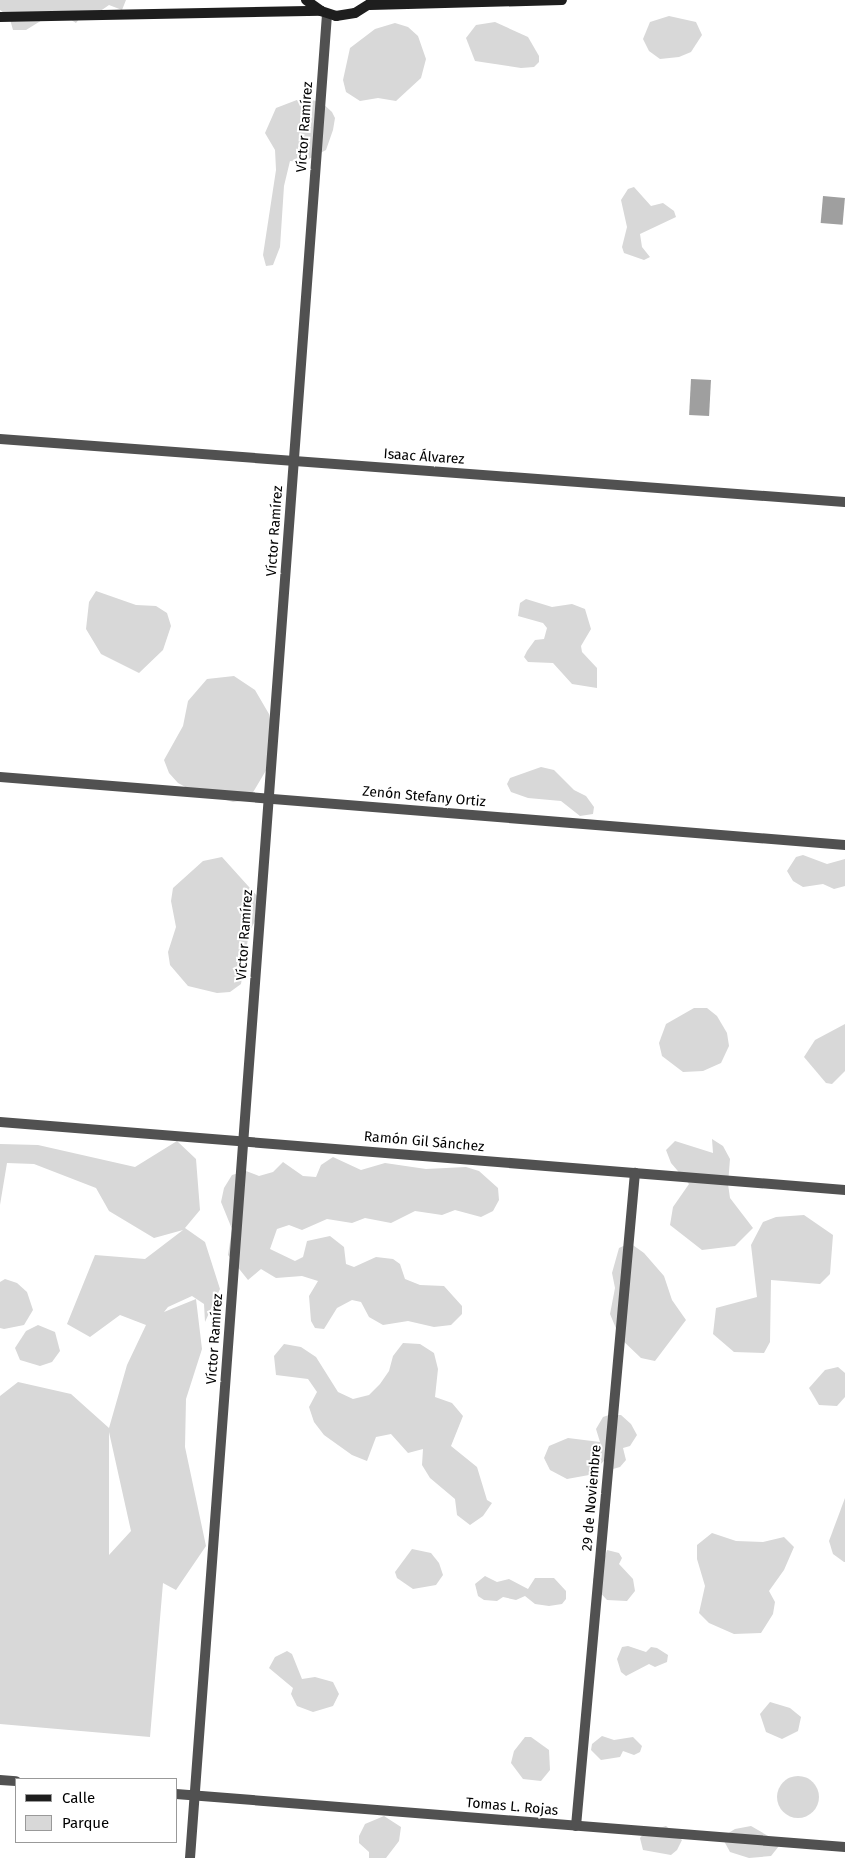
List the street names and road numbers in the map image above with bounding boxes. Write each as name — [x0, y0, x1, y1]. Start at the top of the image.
street label: Víctor Ramírez — [293, 81, 317, 173]
street label: Isaac Álvarez — [383, 446, 465, 468]
street label: Víctor Ramírez — [263, 485, 287, 577]
street label: Zenón Stefany Ortiz — [362, 783, 486, 811]
street label: Víctor Ramírez — [233, 889, 257, 981]
street label: Ramón Gil Sánchez — [363, 1128, 485, 1156]
street label: Víctor Ramírez — [203, 1293, 227, 1385]
street label: 29 de Noviembre — [579, 1444, 605, 1552]
street label: Tomas L. Rojas — [465, 1795, 559, 1819]

